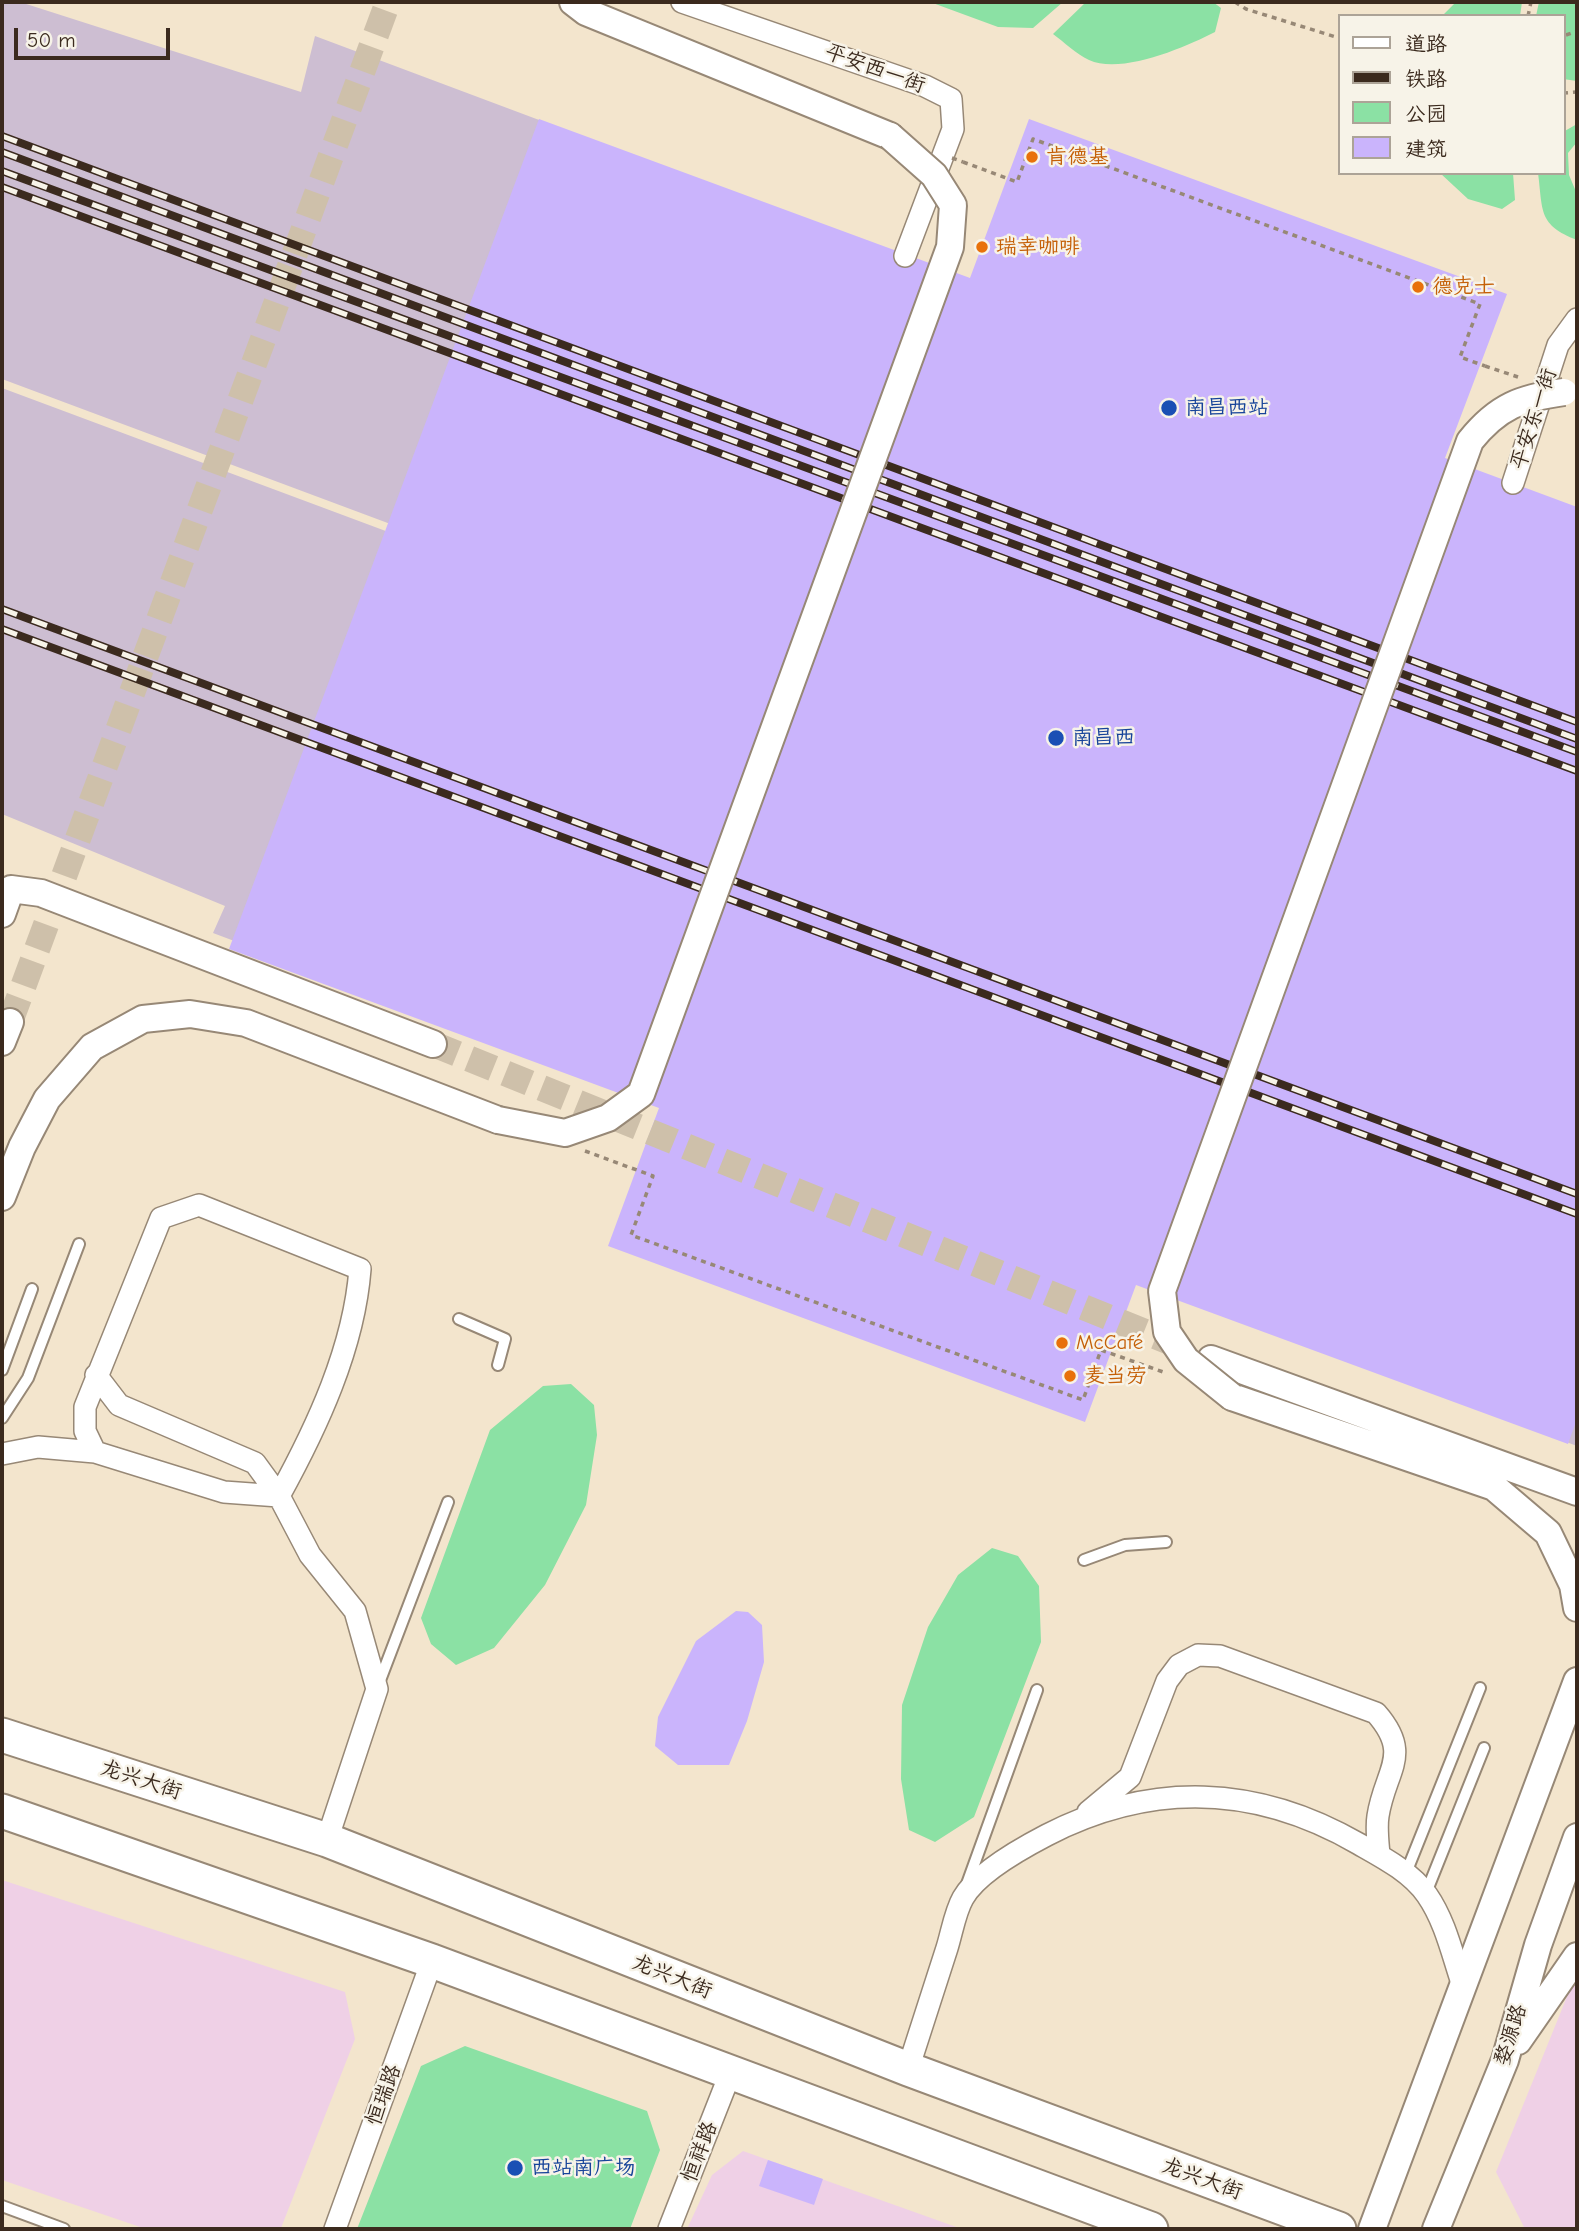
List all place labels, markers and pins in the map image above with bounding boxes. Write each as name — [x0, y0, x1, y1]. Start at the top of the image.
place label: 肯德基 — [1046, 144, 1109, 170]
marker: 肯德基 — [1024, 149, 1040, 165]
place label: 瑞幸咖啡 — [996, 234, 1080, 260]
marker: 瑞幸咖啡 — [974, 239, 990, 255]
place label: 德克士 — [1432, 274, 1495, 300]
marker: 德克士 — [1410, 279, 1426, 295]
place label: 南昌西站 — [1185, 395, 1269, 421]
marker: 南昌西站 — [1159, 398, 1179, 418]
place label: 南昌西 — [1072, 725, 1135, 751]
marker: 南昌西 — [1046, 728, 1066, 748]
place label: McCafé — [1076, 1330, 1143, 1356]
marker: McCafé — [1054, 1335, 1070, 1351]
place label: 麦当劳 — [1084, 1363, 1147, 1389]
marker: 麦当劳 — [1062, 1368, 1078, 1384]
place label: 西站南广场 — [531, 2155, 636, 2181]
marker: 西站南广场 — [505, 2158, 525, 2178]

